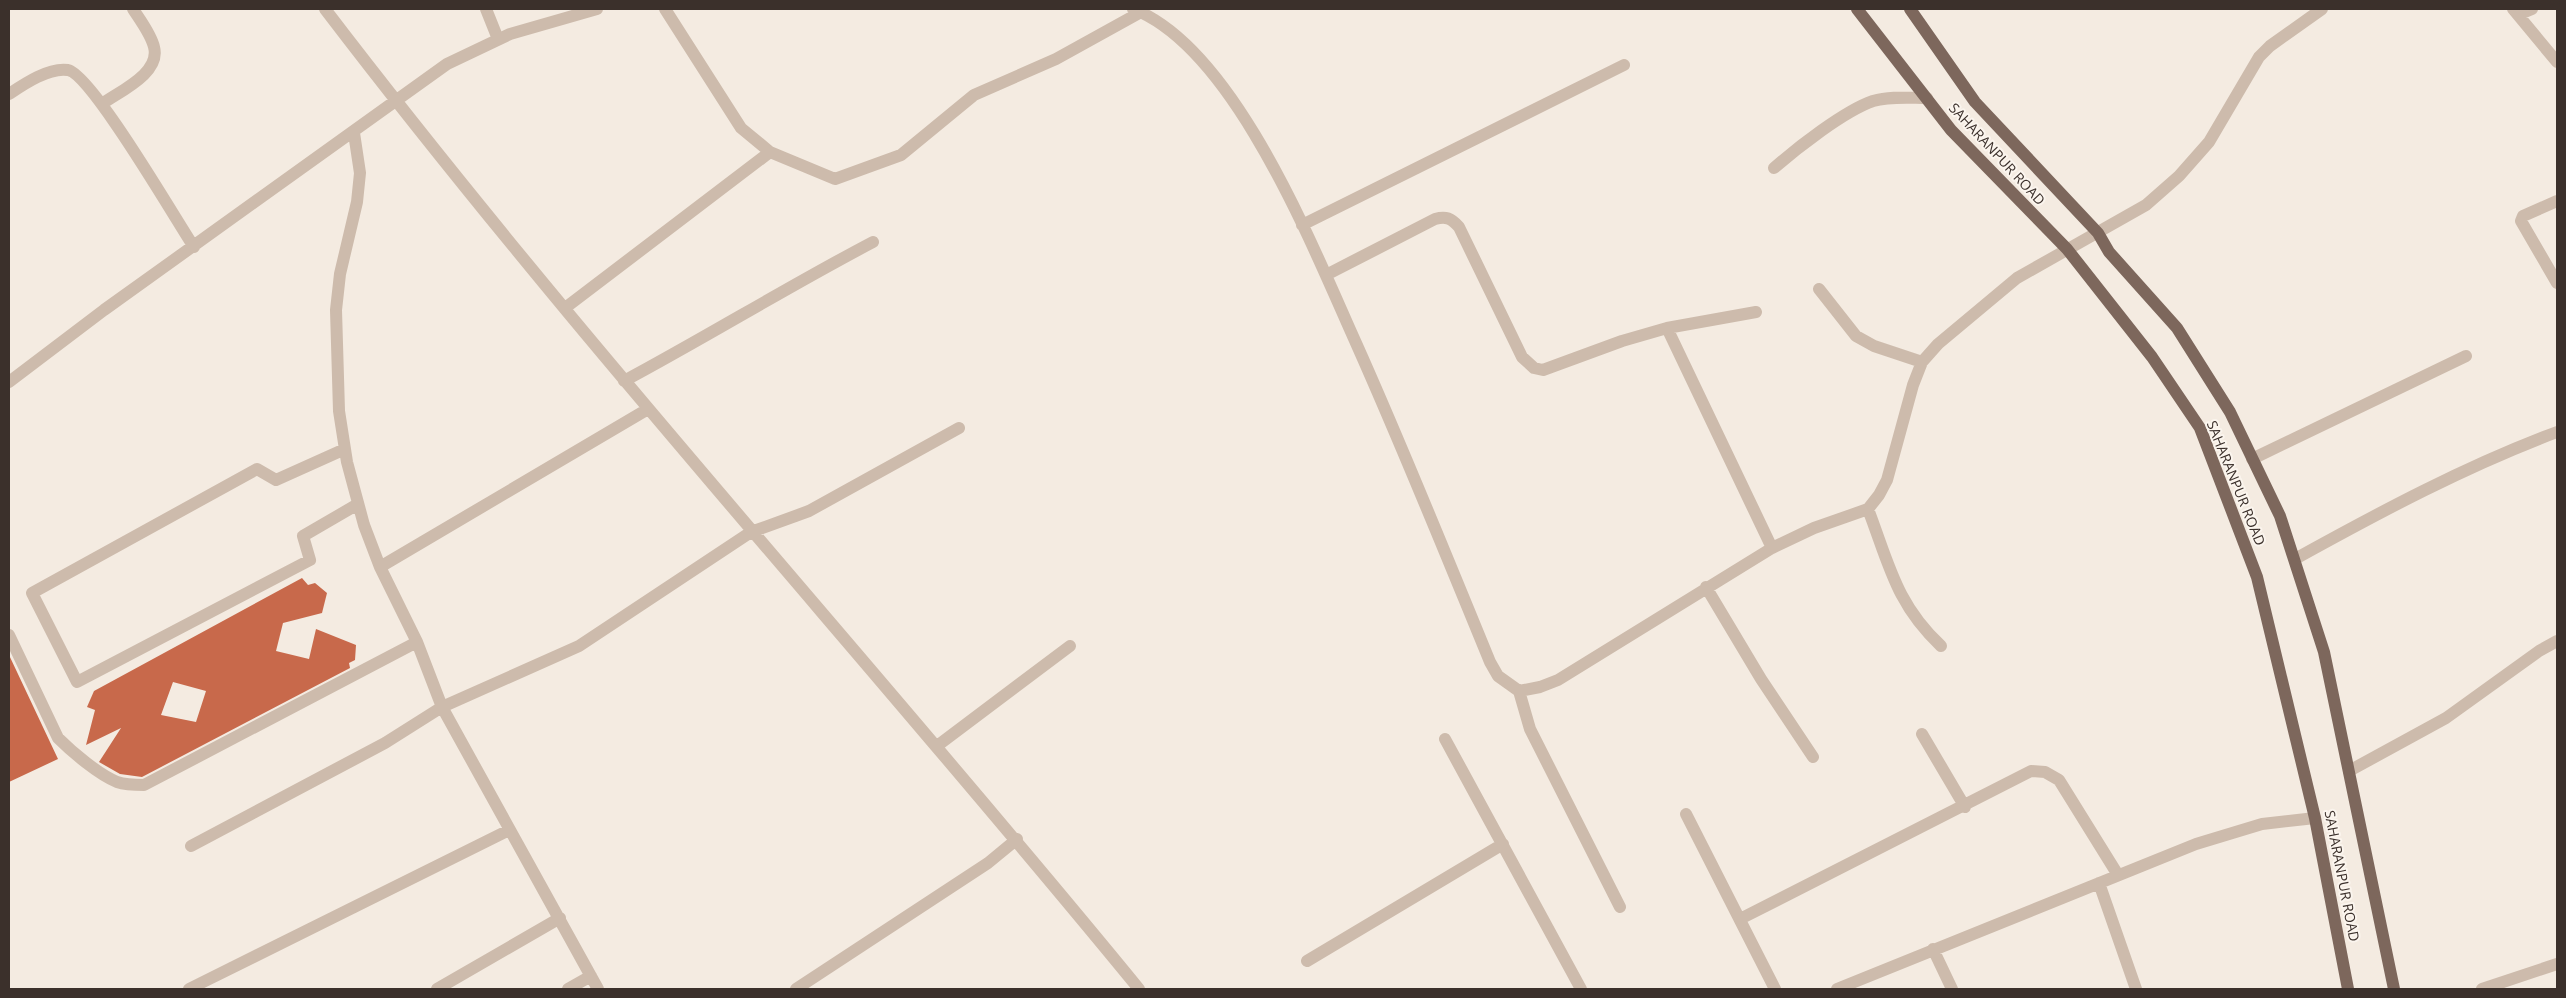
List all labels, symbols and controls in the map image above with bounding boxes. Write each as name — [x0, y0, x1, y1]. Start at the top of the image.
street label: SAHARANPUR ROAD — [1945, 98, 2050, 209]
street label: SAHARANPUR ROAD — [2203, 418, 2270, 548]
street label: SAHARANPUR ROAD — [2320, 809, 2365, 943]

